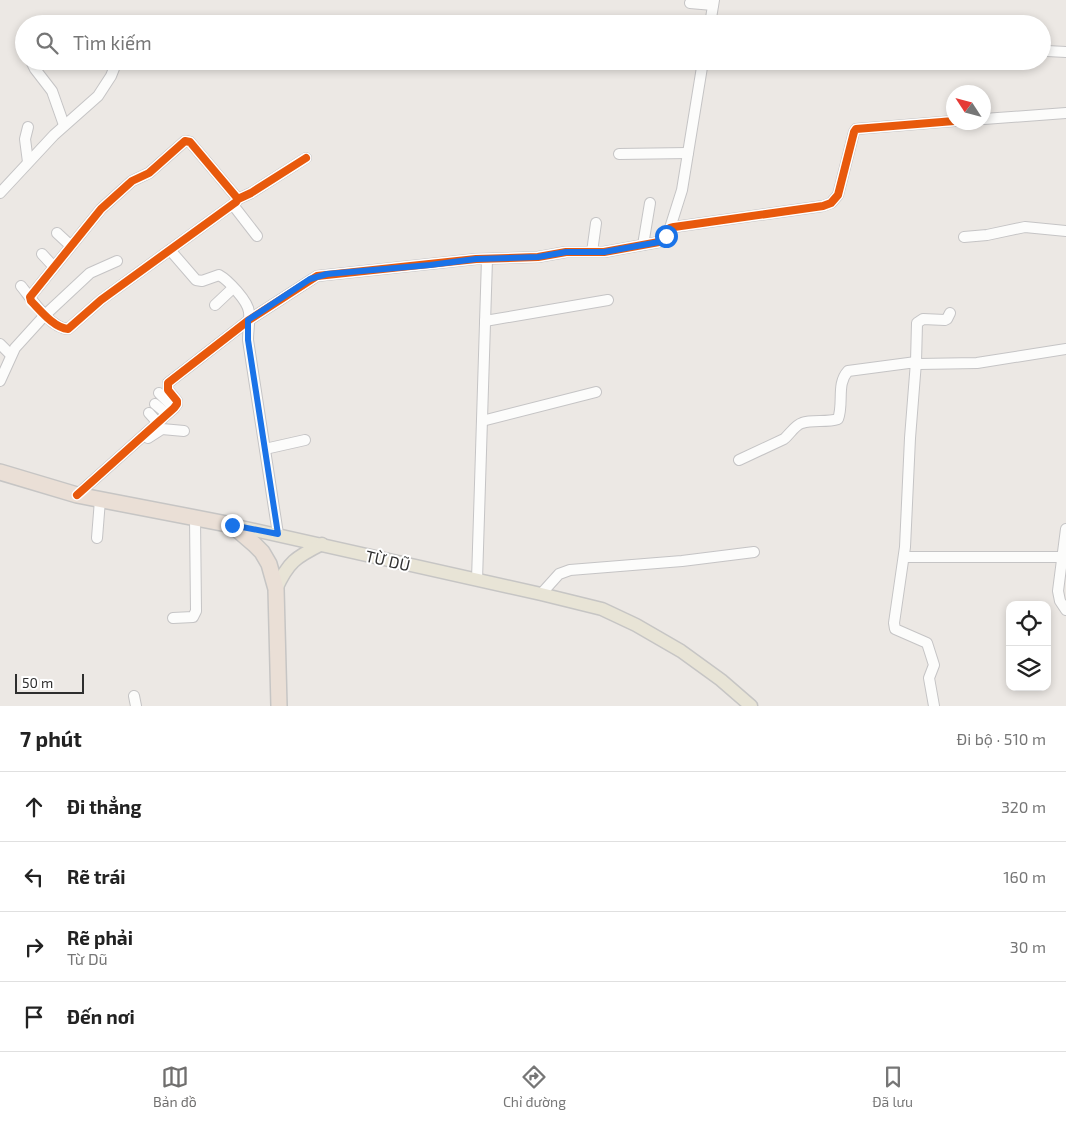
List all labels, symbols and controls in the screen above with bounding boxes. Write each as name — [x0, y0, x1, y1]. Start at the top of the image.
search box — [15, 15, 1051, 70]
icon: search — [33, 29, 61, 57]
text: Tìm kiếm — [73, 31, 152, 54]
north arrow — [946, 85, 991, 130]
route start — [655, 225, 678, 248]
route end — [221, 514, 244, 537]
street label: TỪ DŨ — [364, 546, 412, 574]
map controls — [1006, 601, 1051, 691]
button: locate — [1006, 601, 1051, 646]
button: layers — [1006, 646, 1051, 691]
scale bar — [15, 671, 84, 694]
text: 50 m — [22, 674, 53, 691]
text: 7 phút — [20, 726, 82, 751]
text: Đi bộ · 510 m — [956, 729, 1046, 748]
icon: ahead — [20, 793, 48, 821]
text: Đi thẳng — [67, 795, 142, 818]
text: 320 m — [1001, 797, 1046, 816]
icon: left — [20, 863, 48, 891]
text: Rẽ trái — [67, 865, 126, 888]
text: 160 m — [1003, 867, 1046, 886]
text: Rẽ phải — [67, 926, 133, 949]
icon: right — [20, 933, 48, 961]
text: 30 m — [1010, 937, 1046, 956]
text: Từ Dũ — [67, 949, 108, 968]
icon: arrive — [20, 1003, 48, 1031]
text: Đến nơi — [67, 1005, 135, 1028]
tab: Bản đồ — [153, 1063, 197, 1110]
tab: Chỉ đường — [503, 1063, 566, 1110]
tab: Đã lưu — [872, 1063, 913, 1110]

